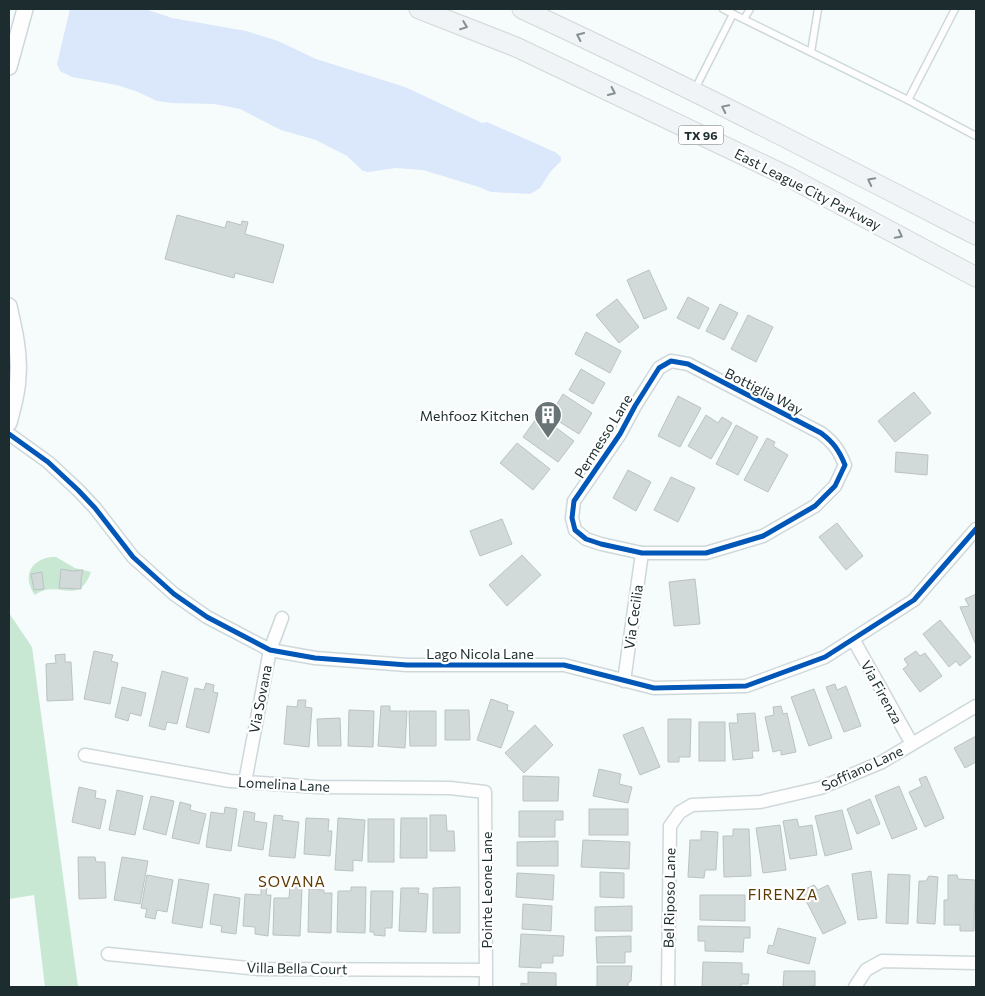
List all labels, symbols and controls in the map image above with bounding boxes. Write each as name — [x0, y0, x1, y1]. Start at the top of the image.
one-way arrow — [459, 20, 468, 31]
one-way arrow — [576, 32, 585, 42]
one-way arrow — [607, 86, 616, 97]
one-way arrow — [722, 104, 731, 114]
road number: TX 96 — [678, 126, 724, 144]
street label: East League City Parkway — [732, 145, 884, 233]
one-way arrow — [867, 177, 876, 187]
one-way arrow — [893, 229, 902, 239]
street label: Bottiglia Way — [722, 364, 806, 418]
street label: Permesso Lane — [570, 391, 636, 481]
building icon: Mehfooz Kitchen — [533, 400, 563, 439]
place label: Mehfooz Kitchen — [420, 407, 529, 424]
street label: Via Cecilia — [620, 584, 646, 650]
street label: Lago Nicola Lane — [426, 645, 534, 662]
street label: Via Firenza — [858, 657, 906, 727]
street label: Via Sovana — [245, 663, 275, 735]
street label: Soffiano Lane — [819, 742, 905, 794]
street label: Lomelina Lane — [238, 773, 330, 795]
street label: Pointe Leone Lane — [478, 832, 495, 948]
street label: Bel Riposo Lane — [660, 848, 678, 948]
district label: SOVANA — [258, 872, 326, 890]
district label: FIRENZA — [748, 885, 818, 903]
street label: Villa Bella Court — [246, 959, 348, 977]

